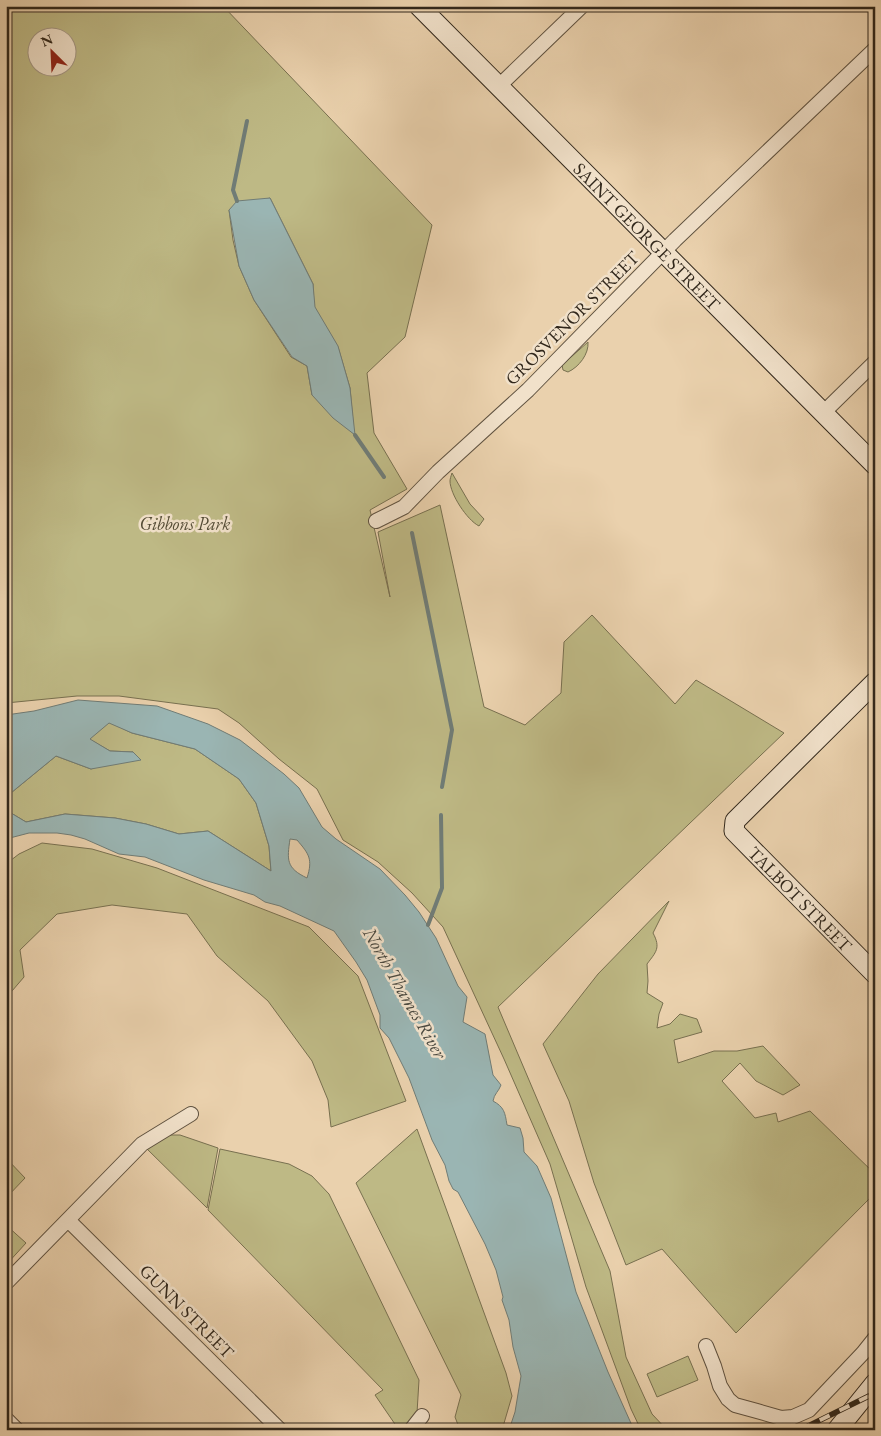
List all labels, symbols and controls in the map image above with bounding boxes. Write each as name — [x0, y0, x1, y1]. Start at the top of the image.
north arrow — [28, 28, 78, 78]
text: N — [38, 29, 56, 51]
street label: SAINT GEORGE STREET — [569, 157, 726, 315]
street label: GROSVENOR STREET — [500, 245, 645, 390]
park label: Gibbons Park — [140, 512, 230, 535]
street label: TALBOT STREET — [744, 841, 858, 957]
water label: North Thames River — [357, 922, 453, 1064]
street label: GUNN STREET — [135, 1259, 240, 1364]

